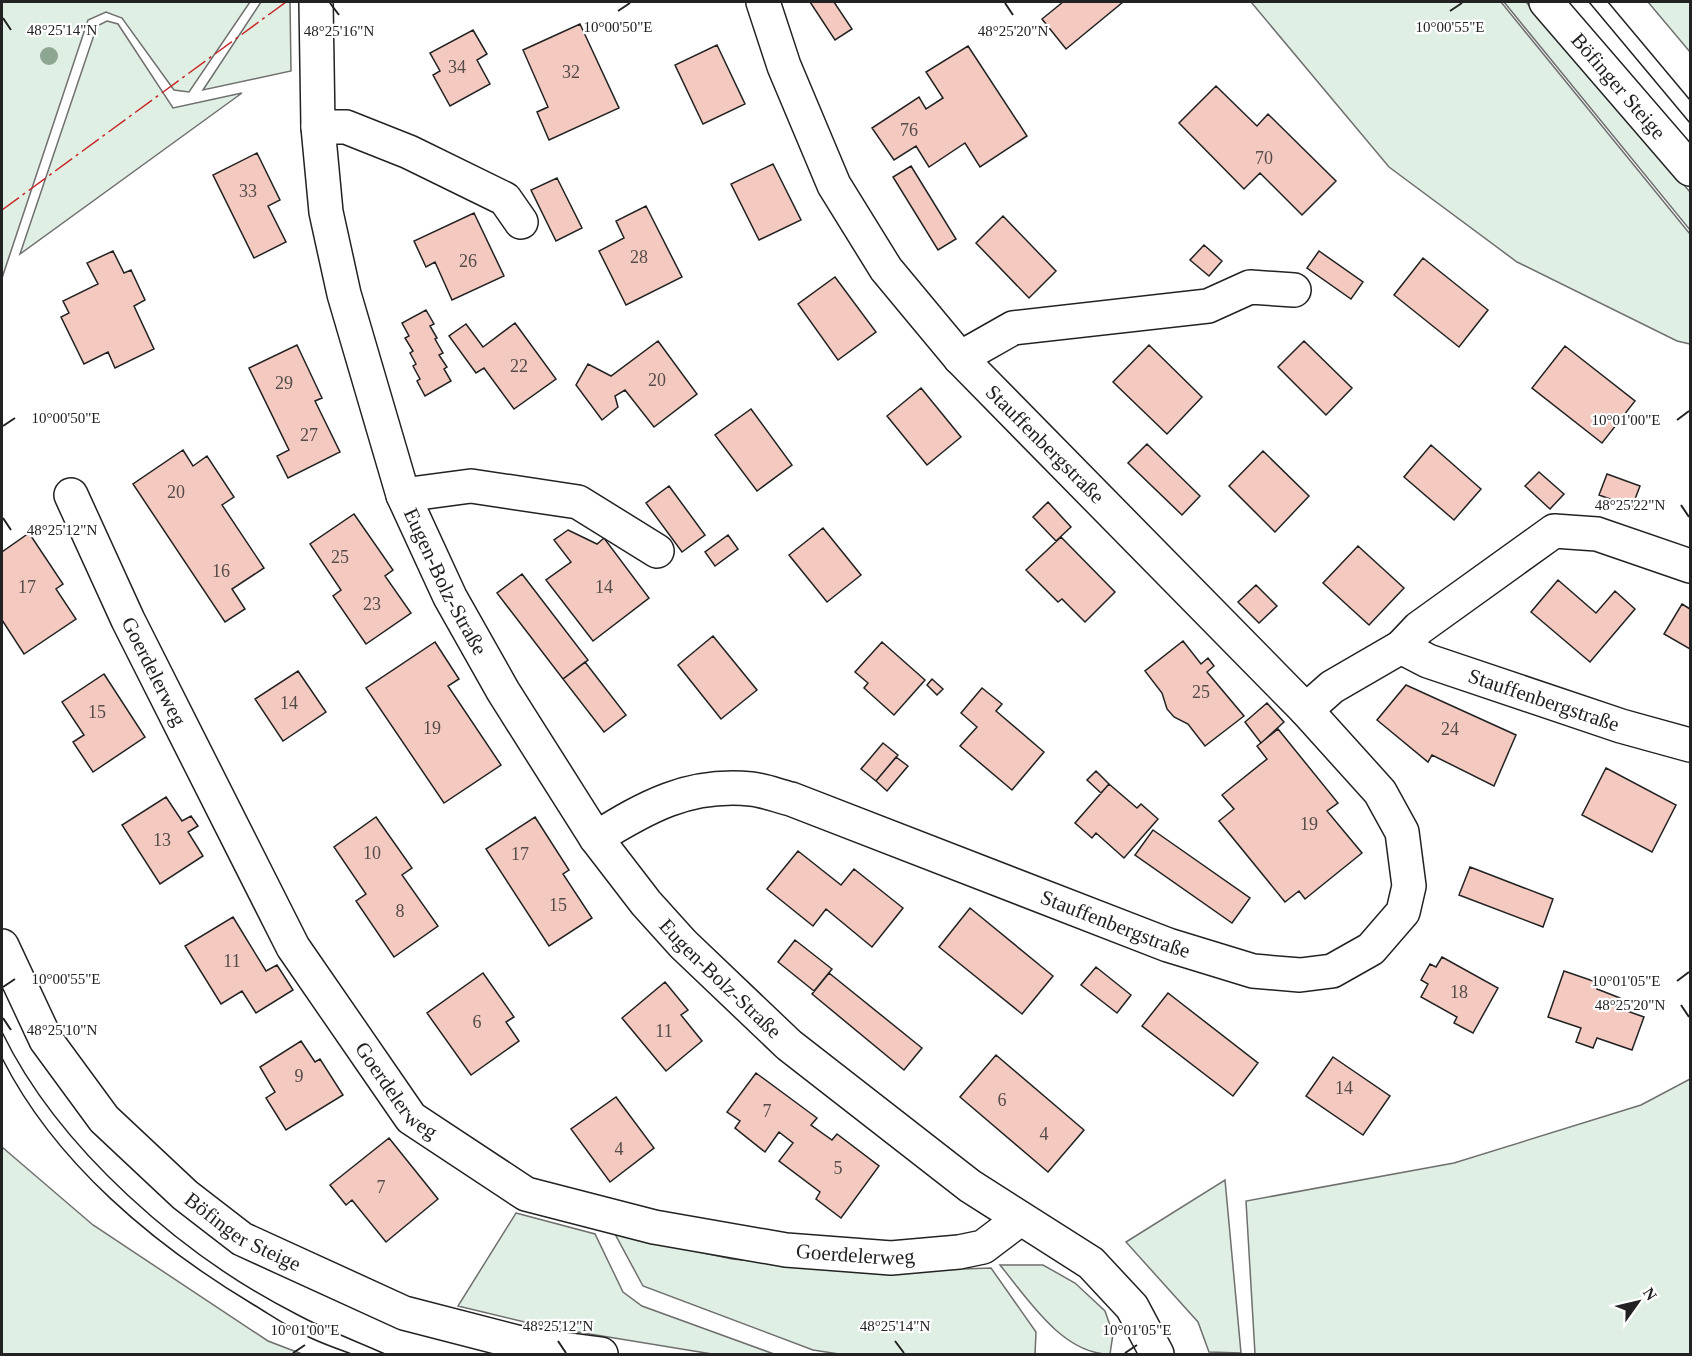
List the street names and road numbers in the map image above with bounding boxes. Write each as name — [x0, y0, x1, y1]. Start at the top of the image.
street label: Böfinger Steige — [1566, 28, 1671, 144]
street label: Stauffenbergstraße — [981, 380, 1109, 508]
street label: Eugen-Bolz-Straße — [399, 504, 492, 659]
street label: Goerdelerweg — [116, 613, 192, 730]
street label: Stauffenbergstraße — [1465, 663, 1622, 737]
street label: Stauffenbergstraße — [1037, 885, 1193, 963]
street label: Eugen-Bolz-Straße — [654, 914, 786, 1043]
street label: Goerdelerweg — [350, 1037, 442, 1144]
street label: Böfinger Steige — [180, 1187, 305, 1276]
street label: Goerdelerweg — [795, 1239, 916, 1270]

